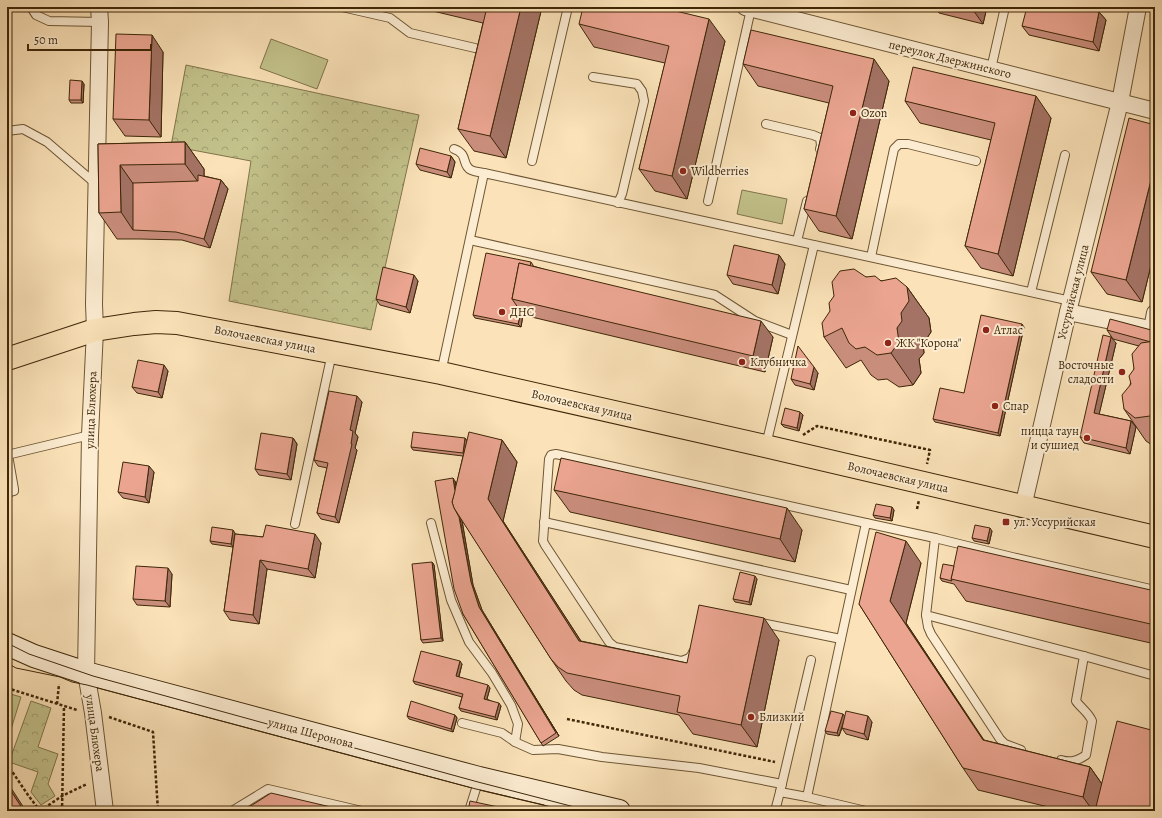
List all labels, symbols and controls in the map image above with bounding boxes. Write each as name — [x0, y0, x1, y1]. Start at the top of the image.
scale bar — [28, 26, 151, 52]
text: 50 m — [34, 32, 58, 48]
street label: переулок Дзержинского — [887, 36, 1013, 82]
place label: Ozon — [861, 105, 888, 121]
marker: Ozon — [848, 108, 858, 118]
place label: Wildberries — [690, 163, 749, 179]
marker: Wildberries — [678, 166, 688, 176]
street label: Уссурийская улица — [1053, 242, 1093, 341]
place label: ДНС — [510, 304, 534, 320]
marker: ДНС — [497, 307, 507, 317]
street label: Волочаевская улица — [213, 321, 318, 357]
place label: Атлас — [993, 322, 1023, 338]
marker: Атлас — [981, 325, 991, 335]
place label: ЖК "Корона" — [896, 335, 962, 351]
marker: ЖК "Корона" — [883, 338, 893, 348]
place label: Клубничка — [750, 354, 807, 370]
marker: Клубничка — [737, 357, 747, 367]
place label: Восточные сладости — [1058, 357, 1114, 387]
marker: Восточные сладости — [1117, 367, 1127, 377]
street label: улица Блюхера — [82, 370, 100, 450]
street label: Волочаевская улица — [530, 386, 634, 424]
place label: Спар — [1003, 398, 1029, 414]
marker: Спар — [990, 401, 1000, 411]
place label: пицца таун и сушиед — [1021, 423, 1079, 453]
marker: пицца таун и сушиед — [1082, 433, 1092, 443]
street label: Волочаевская улица — [846, 458, 950, 496]
place label: ул. Уссурийская — [1013, 514, 1096, 530]
marker: ул. Уссурийская — [1001, 517, 1011, 527]
street label: улица Блюхера — [82, 692, 108, 773]
place label: Близкий — [759, 709, 805, 725]
marker: Близкий — [746, 712, 756, 722]
street label: улица Шеронова — [266, 714, 356, 752]

